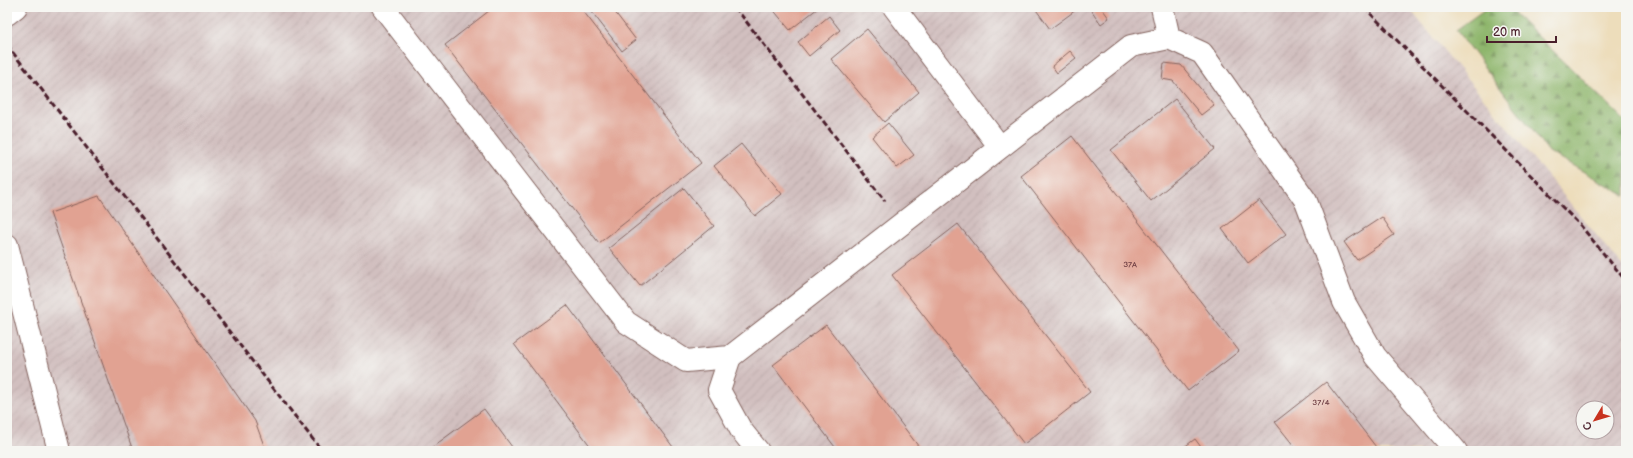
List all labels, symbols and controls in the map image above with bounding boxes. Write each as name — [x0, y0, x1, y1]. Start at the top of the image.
scale bar — [1487, 18, 1556, 44]
text: 20 m — [1493, 25, 1520, 40]
house number: 37А — [1123, 260, 1137, 269]
house number: 37/4 — [1312, 398, 1330, 407]
north arrow — [1575, 400, 1615, 440]
text: С — [1580, 419, 1595, 433]

